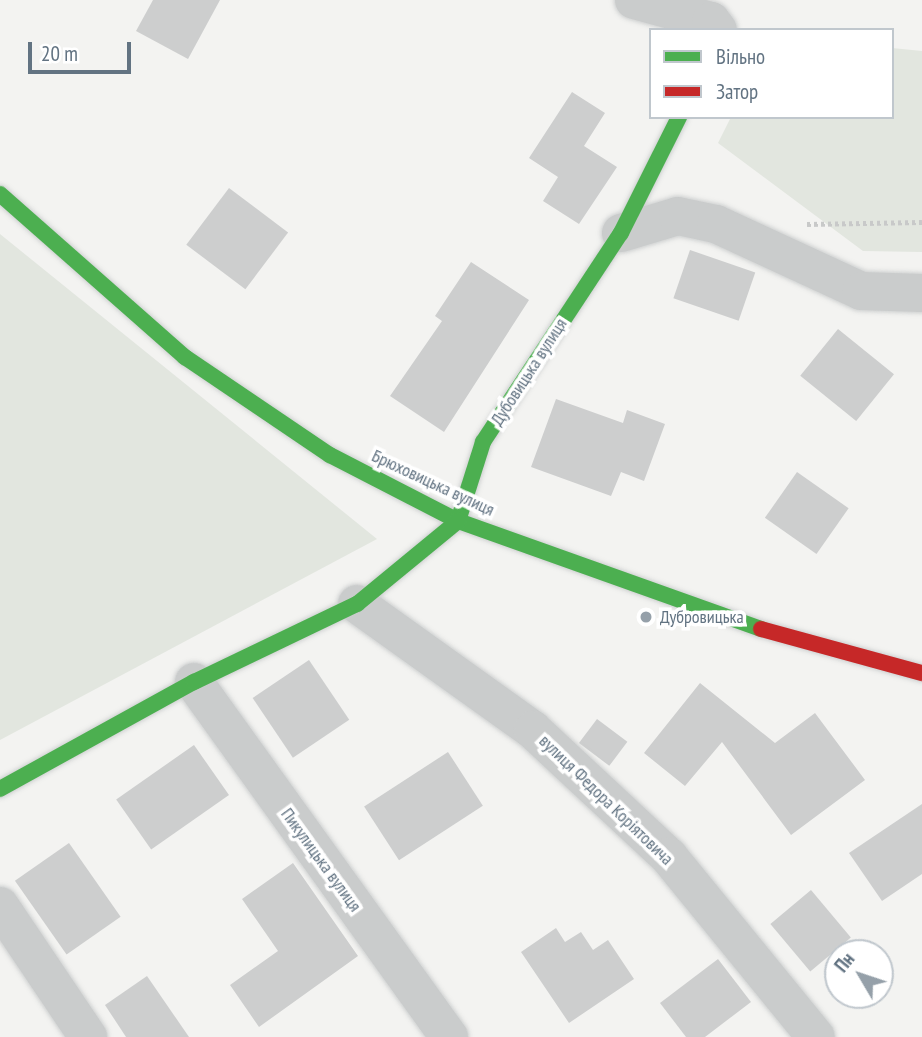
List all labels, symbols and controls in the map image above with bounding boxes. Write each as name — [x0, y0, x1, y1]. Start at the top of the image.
scale bar — [32, 28, 135, 72]
legend — [649, 28, 894, 119]
text: 20 m — [41, 40, 78, 67]
text: Вільно — [716, 43, 765, 70]
text: Затор — [716, 78, 758, 105]
street label: Дубовицька вулиця — [486, 314, 572, 430]
street label: Брюховицька вулиця — [368, 445, 498, 521]
place label: Дубровицька — [660, 606, 744, 628]
marker: Дубровицька — [638, 609, 654, 625]
street label: вулиця Федора Коріятовича — [534, 730, 678, 870]
street label: Пикулицька вулиця — [276, 804, 366, 916]
north arrow — [824, 939, 894, 1009]
text: Пн — [829, 947, 859, 977]

